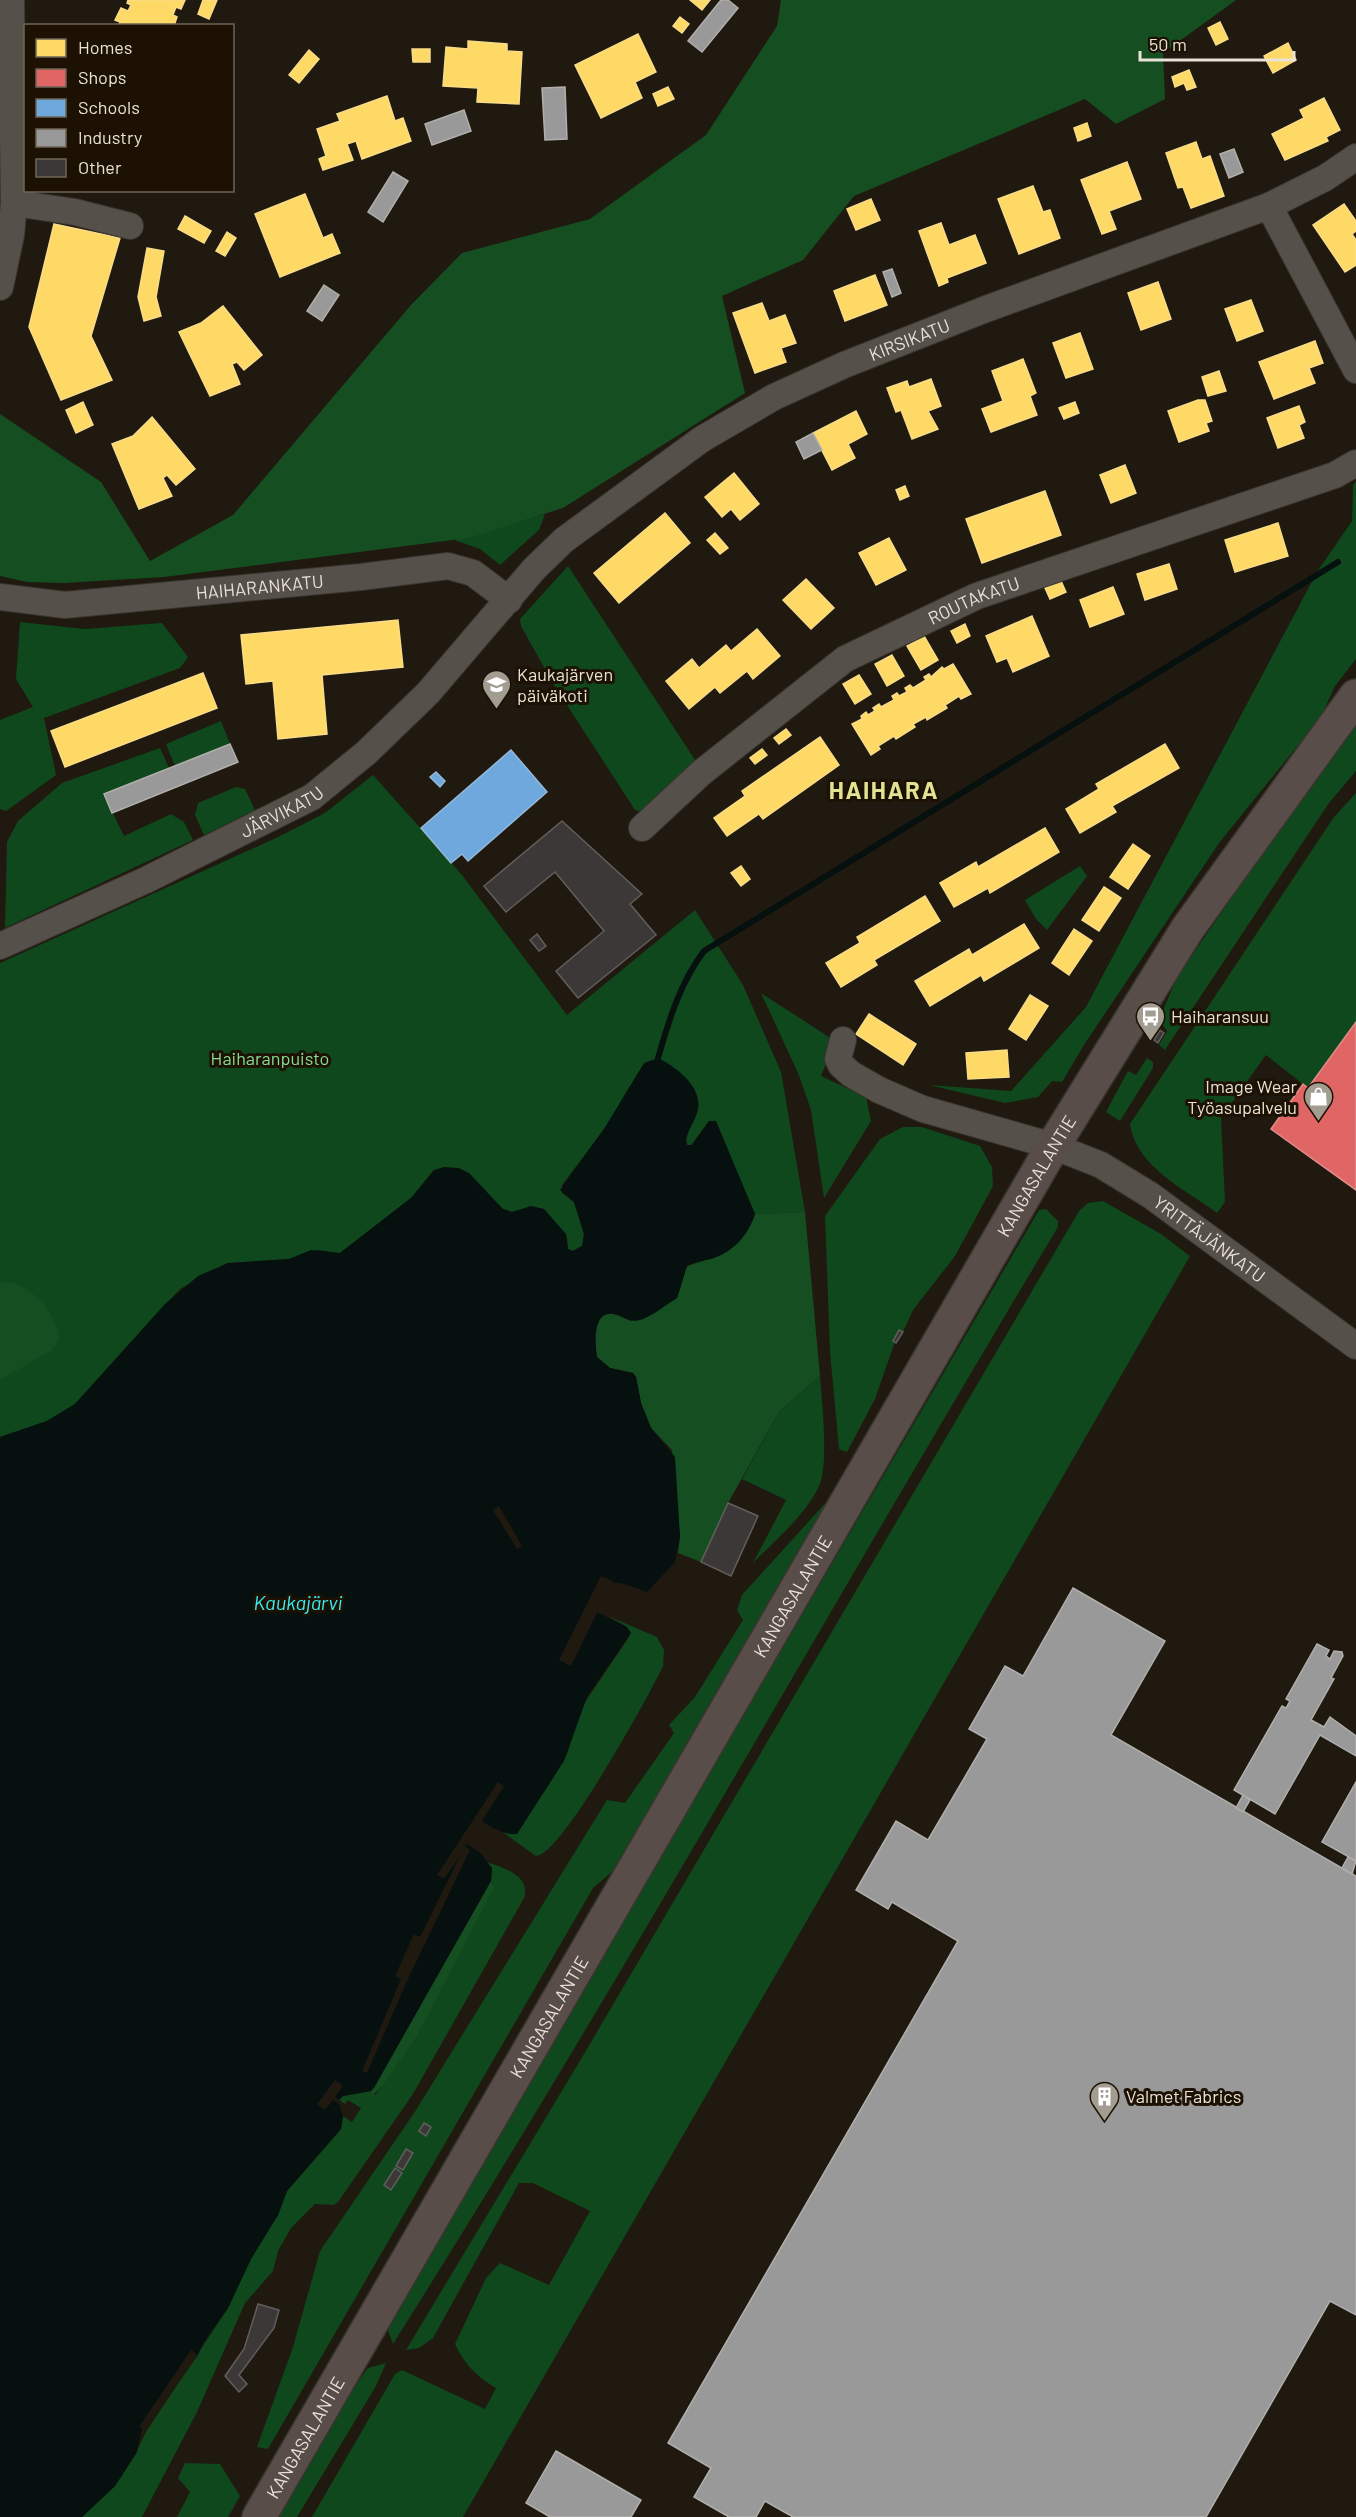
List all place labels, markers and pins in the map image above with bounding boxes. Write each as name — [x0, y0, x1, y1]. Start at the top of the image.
place label: Kaukajärven päiväkoti — [517, 663, 613, 706]
school or university icon: Kaukajärven päiväkoti — [480, 668, 512, 710]
bus stop icon: Haiharansuu — [1134, 1000, 1166, 1042]
place label: Haiharansuu — [1171, 1005, 1269, 1027]
place label: Image Wear Työasupalvelu — [1187, 1075, 1297, 1118]
shop icon: Image Wear Työasupalvelu — [1302, 1080, 1334, 1122]
building icon: Valmet Fabrics — [1089, 2080, 1121, 2122]
place label: Valmet Fabrics — [1126, 2085, 1241, 2107]

